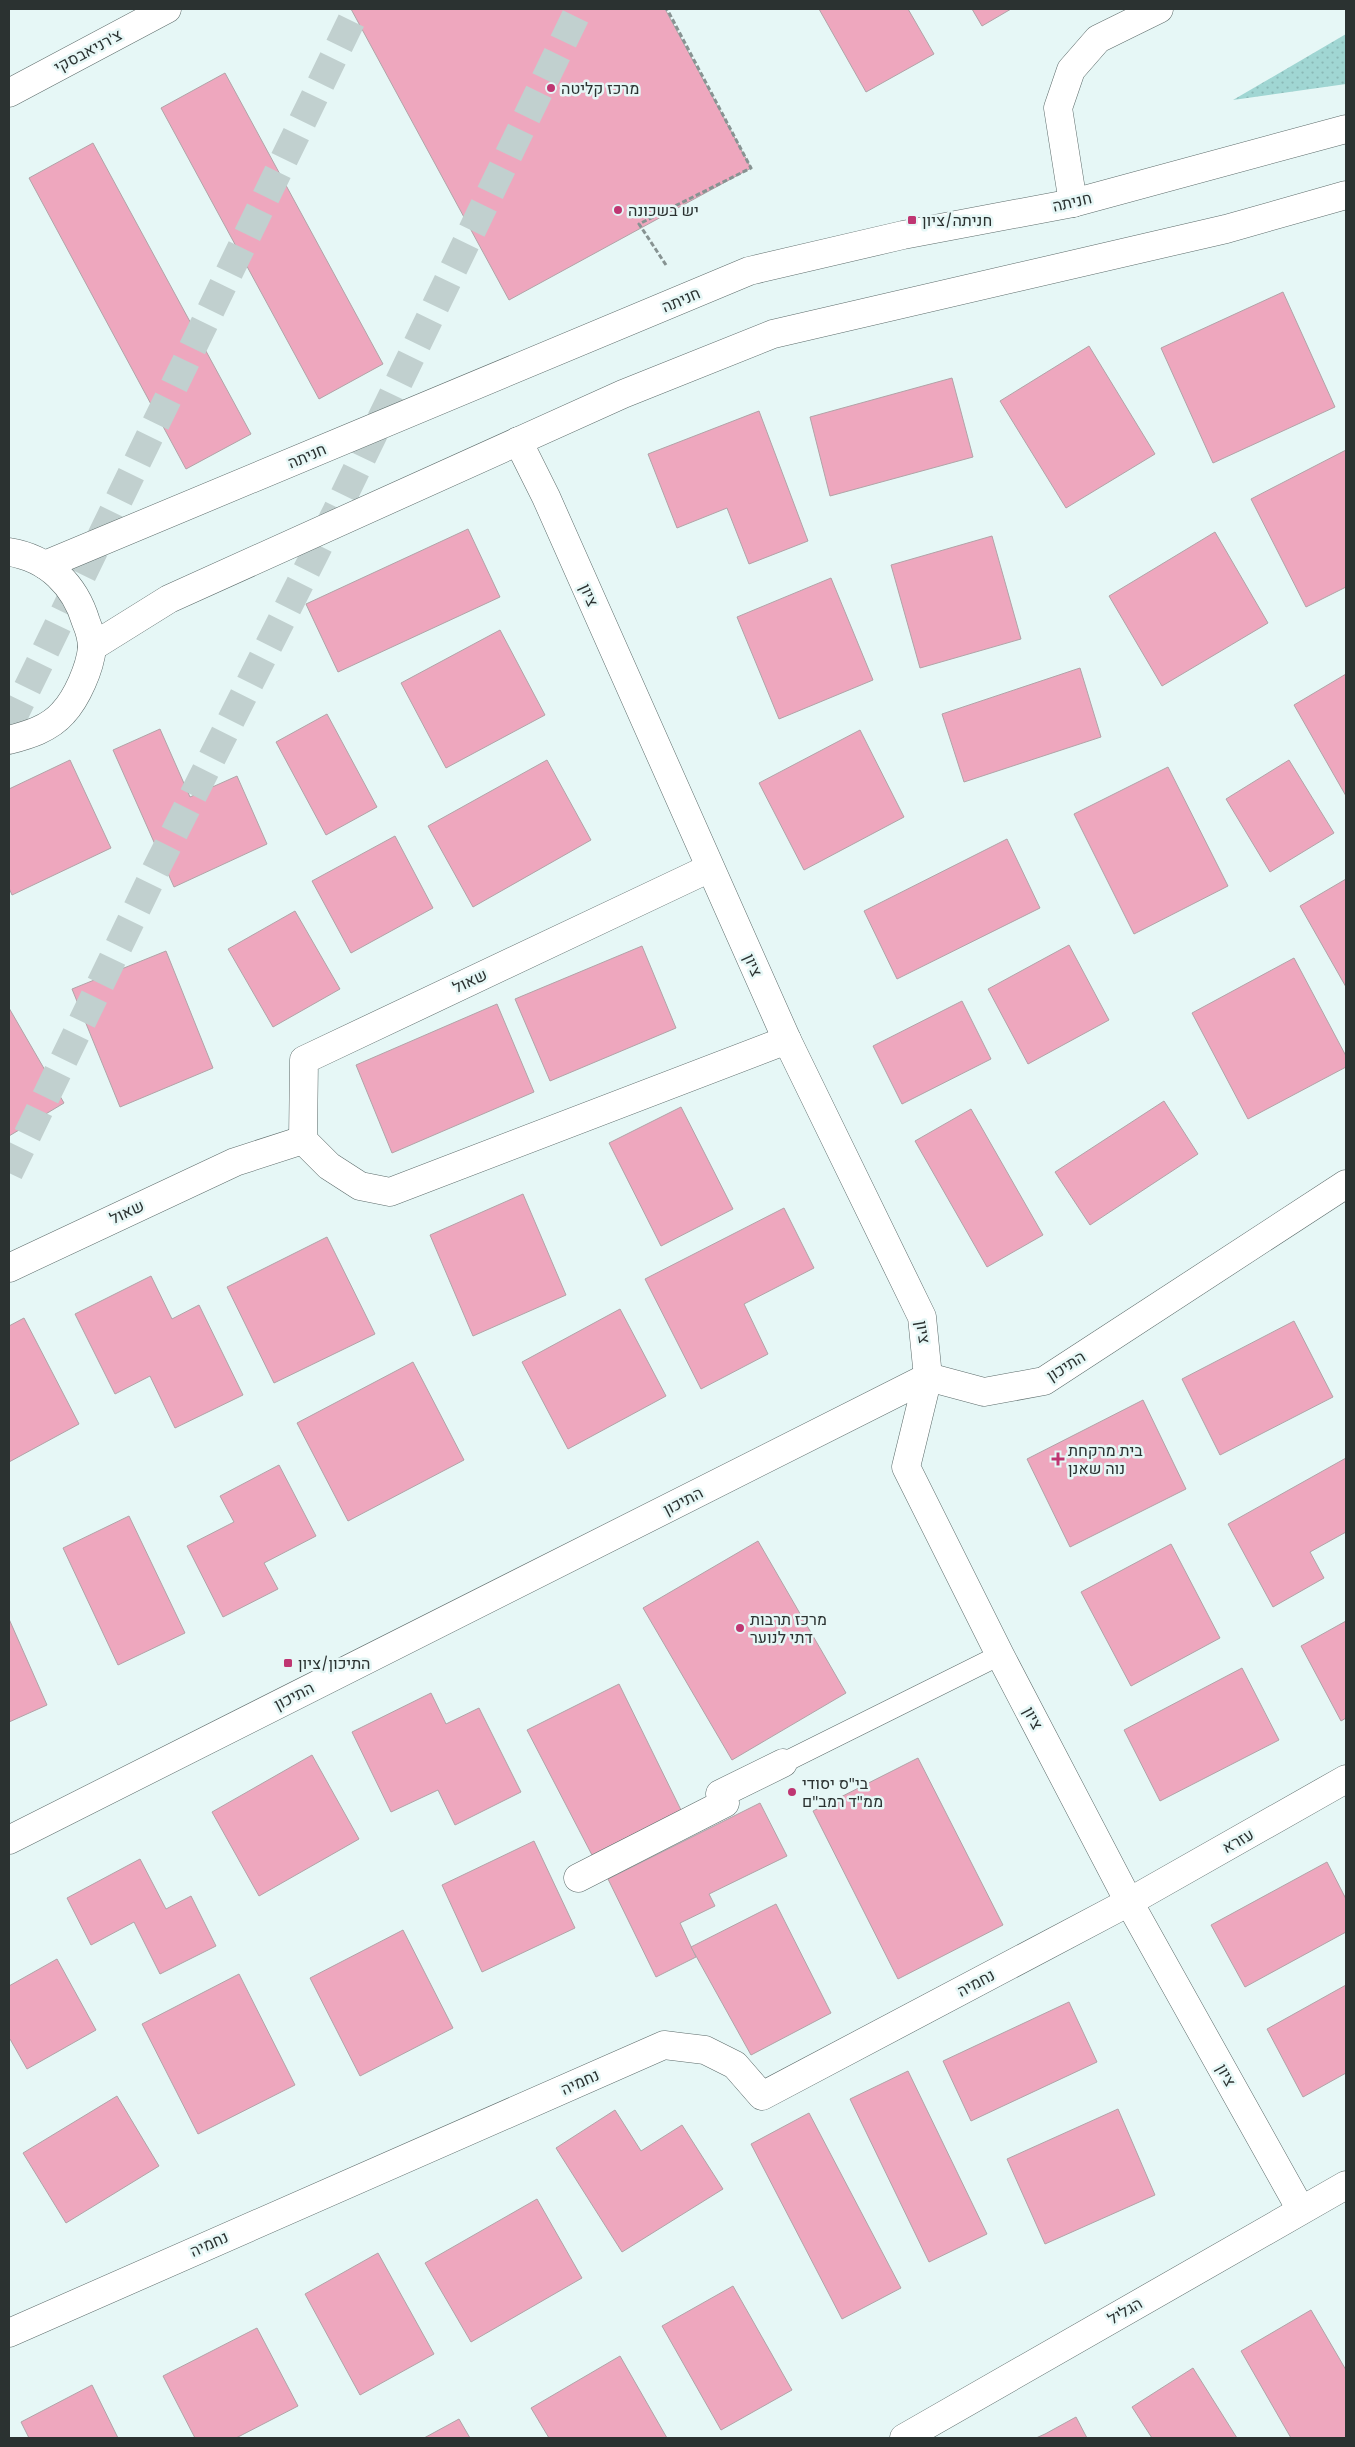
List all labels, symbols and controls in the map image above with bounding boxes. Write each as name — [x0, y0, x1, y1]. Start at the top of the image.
street label: צ'רניאבסקי — [51, 25, 125, 77]
place label: מרכז קליטה — [561, 79, 639, 98]
marker: מרכז קליטה — [545, 82, 557, 94]
street label: חניתה — [1051, 188, 1093, 216]
place label: יש בשכונה — [628, 201, 699, 220]
marker: יש בשכונה — [612, 204, 624, 216]
place label: חניתה/ציון — [922, 211, 992, 230]
marker: חניתה/ציון — [906, 214, 918, 226]
street label: חניתה — [659, 283, 703, 317]
street label: חניתה — [285, 439, 329, 473]
street label: ציון — [576, 581, 602, 610]
street label: ציון — [740, 951, 766, 980]
street label: שאול — [450, 965, 490, 997]
street label: שאול — [107, 1196, 147, 1228]
street label: ציון — [912, 1319, 934, 1345]
street label: התיכון — [1043, 1347, 1089, 1385]
place label: בית מרקחת נוה שאנן — [1068, 1441, 1143, 1478]
marker: בית מרקחת נוה שאנן — [1052, 1453, 1064, 1465]
street label: התיכון — [660, 1483, 706, 1519]
place label: מרכז תרבות דתי לנוער — [750, 1610, 827, 1647]
marker: מרכז תרבות דתי לנוער — [734, 1622, 746, 1634]
place label: התיכון/ציון — [298, 1654, 371, 1673]
marker: התיכון/ציון — [282, 1657, 294, 1669]
street label: התיכון — [271, 1678, 317, 1714]
street label: ציון — [1019, 1703, 1047, 1733]
place label: בי"ס יסודי ממ"ד רמב"ם — [802, 1774, 883, 1811]
marker: בי"ס יסודי ממ"ד רמב"ם — [786, 1786, 798, 1798]
street label: עזרא — [1219, 1825, 1257, 1857]
street label: נחמיה — [954, 1965, 998, 2001]
street label: ציון — [1212, 2060, 1240, 2090]
street label: נחמיה — [558, 2065, 602, 2099]
street label: נחמיה — [187, 2227, 231, 2261]
street label: הגליל — [1104, 2294, 1146, 2328]

